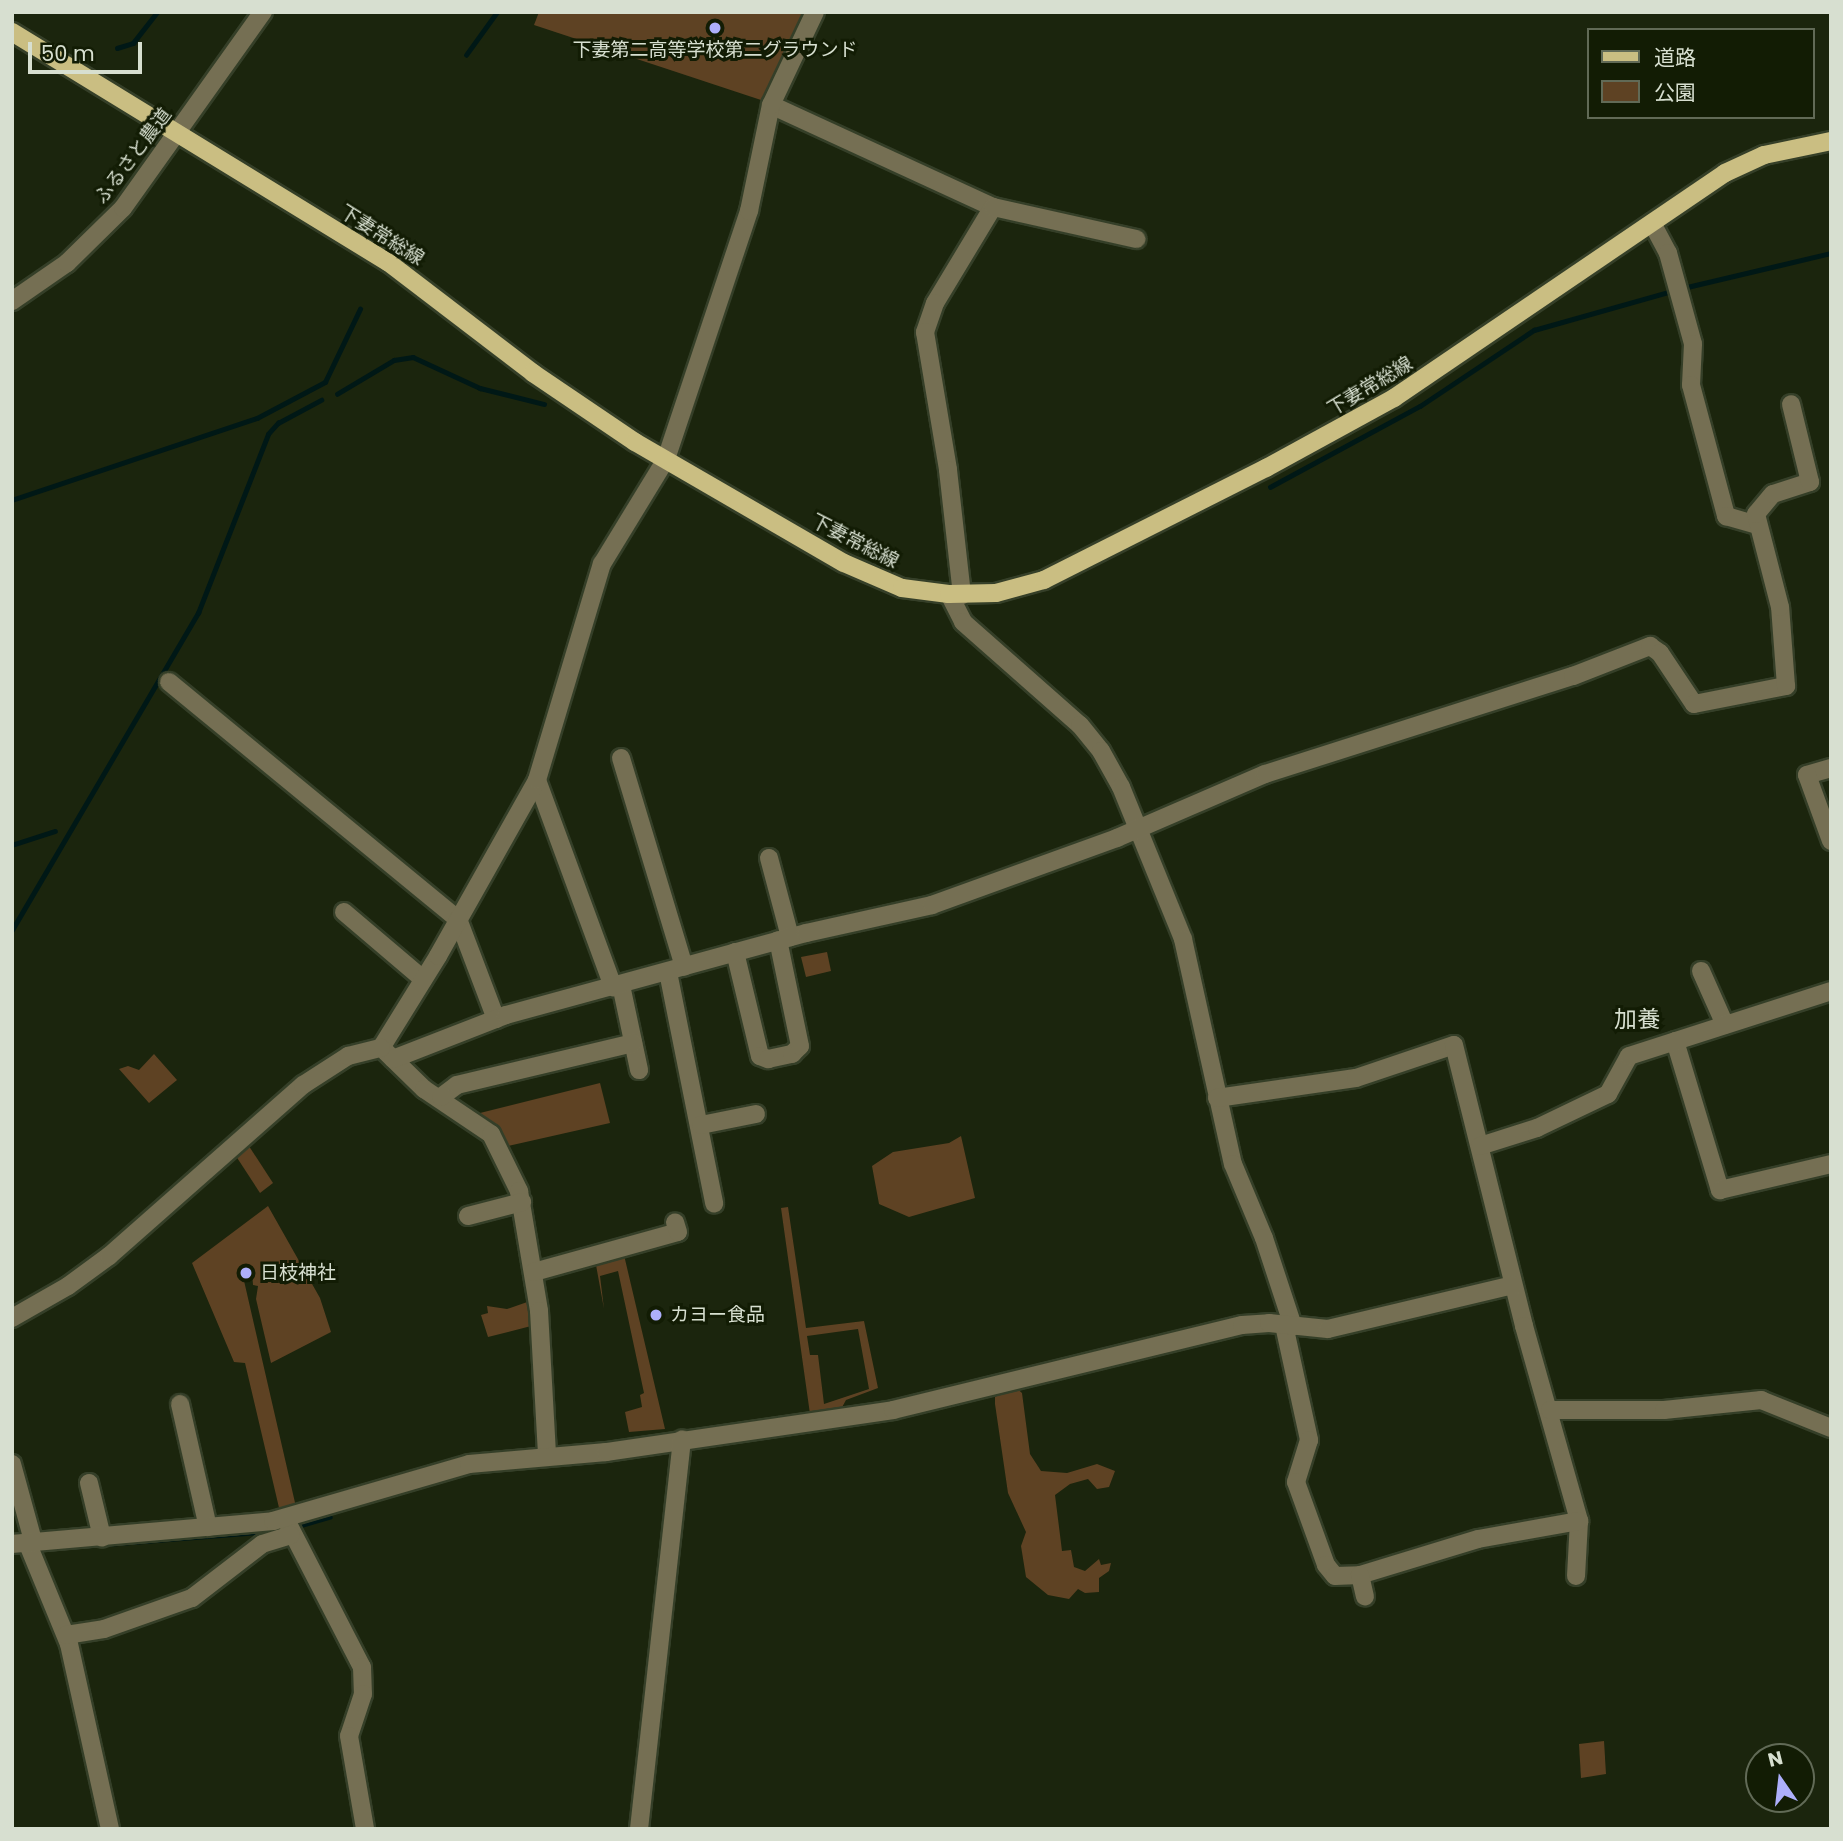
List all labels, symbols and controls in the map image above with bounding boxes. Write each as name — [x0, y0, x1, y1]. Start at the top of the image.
marker: 下妻第二高等学校第二グラウンド — [707, 20, 723, 36]
scale bar — [32, 28, 145, 72]
legend — [1588, 28, 1815, 119]
text: 50 m — [41, 39, 95, 68]
place label: 下妻第二高等学校第二グラウンド — [573, 39, 857, 61]
text: 道路 — [1654, 43, 1696, 72]
text: 公園 — [1654, 78, 1696, 107]
street label: ふるさと農道 — [90, 104, 176, 208]
street label: 下妻常総線 — [336, 200, 428, 270]
street label: 下妻常総線 — [1323, 352, 1417, 420]
street label: 下妻常総線 — [808, 509, 902, 573]
district label: 加養 — [1614, 1005, 1660, 1033]
place label: 日枝神社 — [260, 1262, 336, 1284]
marker: 日枝神社 — [238, 1265, 254, 1281]
place label: カヨー食品 — [670, 1304, 765, 1326]
marker: カヨー食品 — [648, 1307, 664, 1323]
north arrow — [1745, 1743, 1815, 1813]
text: N — [1765, 1744, 1785, 1774]

